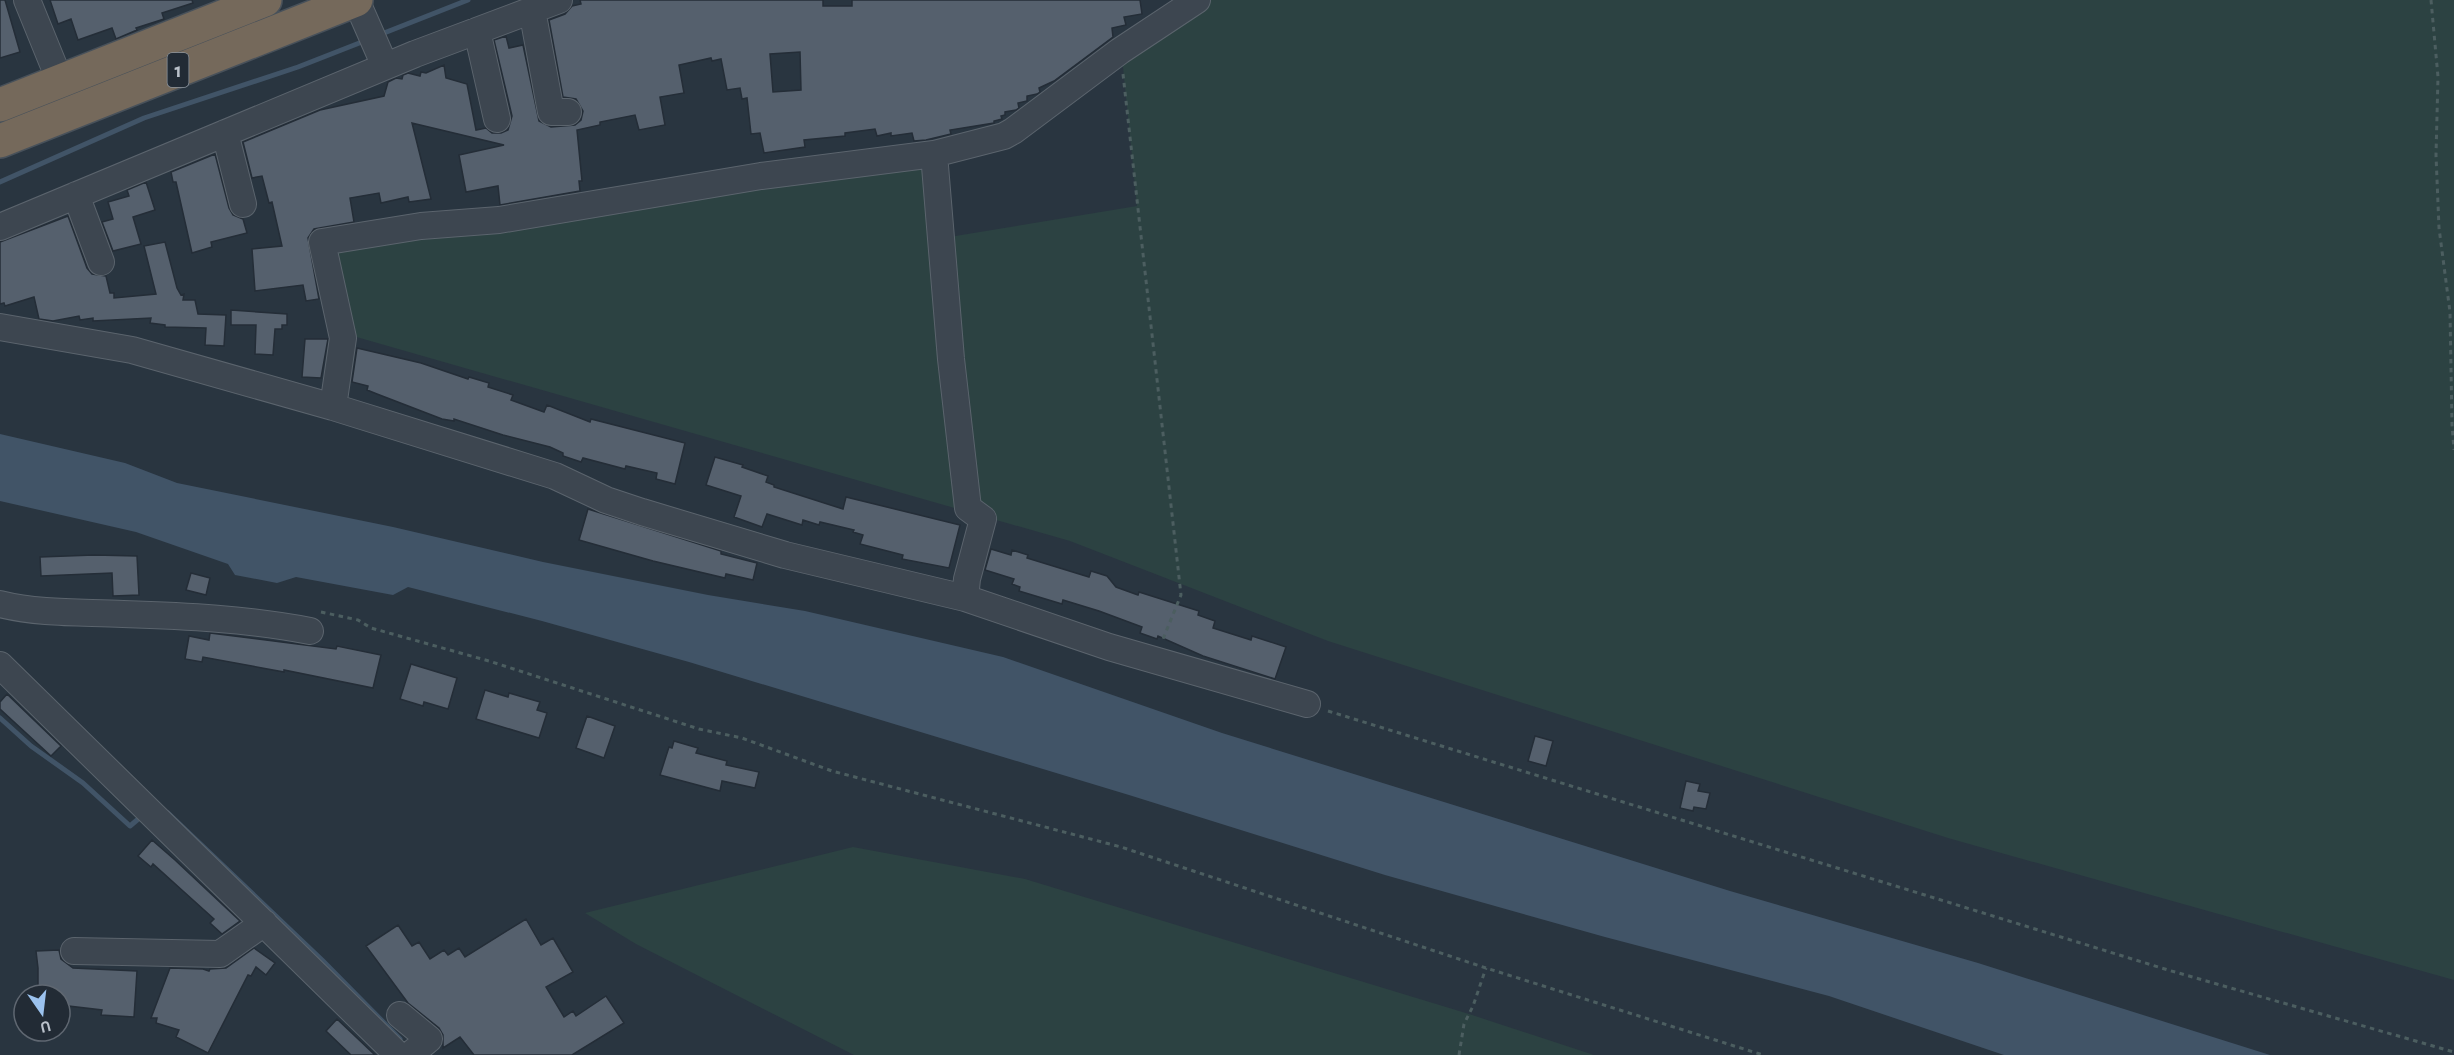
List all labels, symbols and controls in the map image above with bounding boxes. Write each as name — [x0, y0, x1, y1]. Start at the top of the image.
road number: 1 — [168, 53, 188, 87]
north arrow — [12, 983, 72, 1043]
text: U — [38, 1018, 52, 1036]

